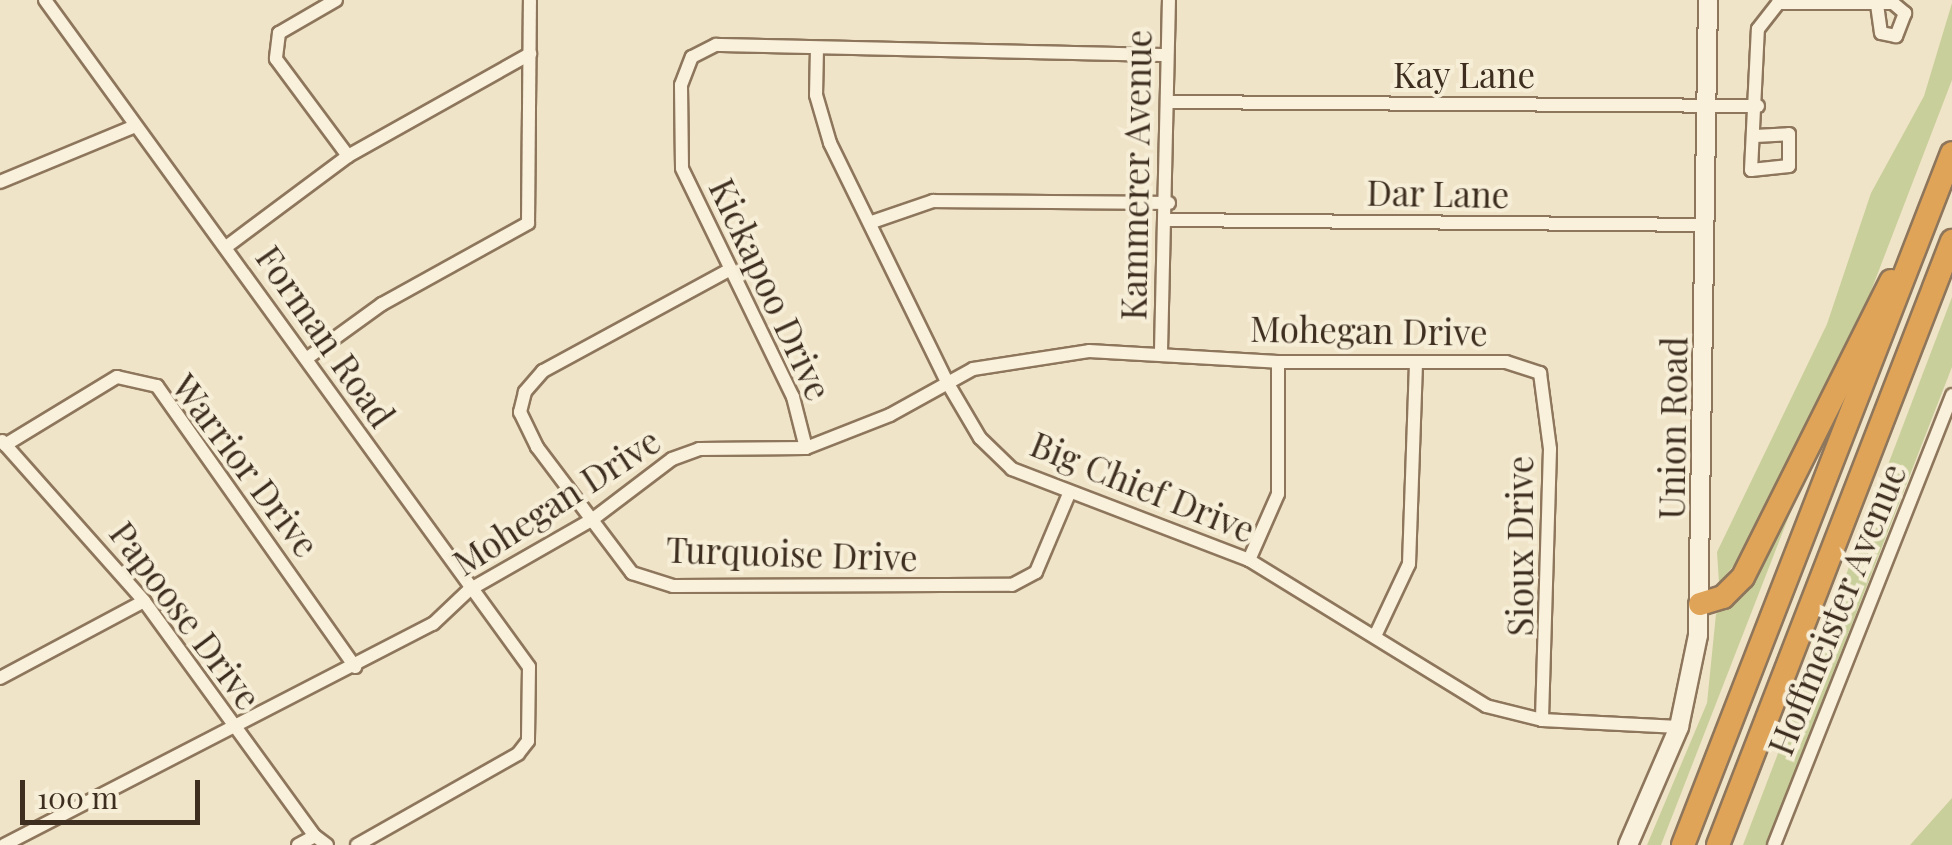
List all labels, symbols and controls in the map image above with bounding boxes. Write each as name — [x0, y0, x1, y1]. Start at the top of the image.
street label: Kammerer Avenue — [1111, 28, 1159, 322]
street label: Kay Lane — [1392, 53, 1536, 95]
street label: Dar Lane — [1366, 171, 1510, 215]
street label: Kickapoo Drive — [701, 172, 841, 406]
street label: Forman Road — [248, 237, 404, 435]
street label: Mohegan Drive — [1250, 307, 1488, 353]
street label: Union Road — [1649, 336, 1695, 520]
street label: Warrior Drive — [164, 365, 328, 565]
street label: Mohegan Drive — [445, 419, 667, 583]
street label: Big Chief Drive — [1025, 422, 1261, 550]
street label: Sioux Drive — [1498, 455, 1540, 637]
street label: Hoffmeister Avenue — [1758, 456, 1914, 762]
street label: Papoose Drive — [102, 513, 270, 717]
street label: Turquoise Drive — [666, 528, 918, 578]
scale bar — [25, 760, 205, 822]
text: 100 m — [37, 777, 118, 817]

